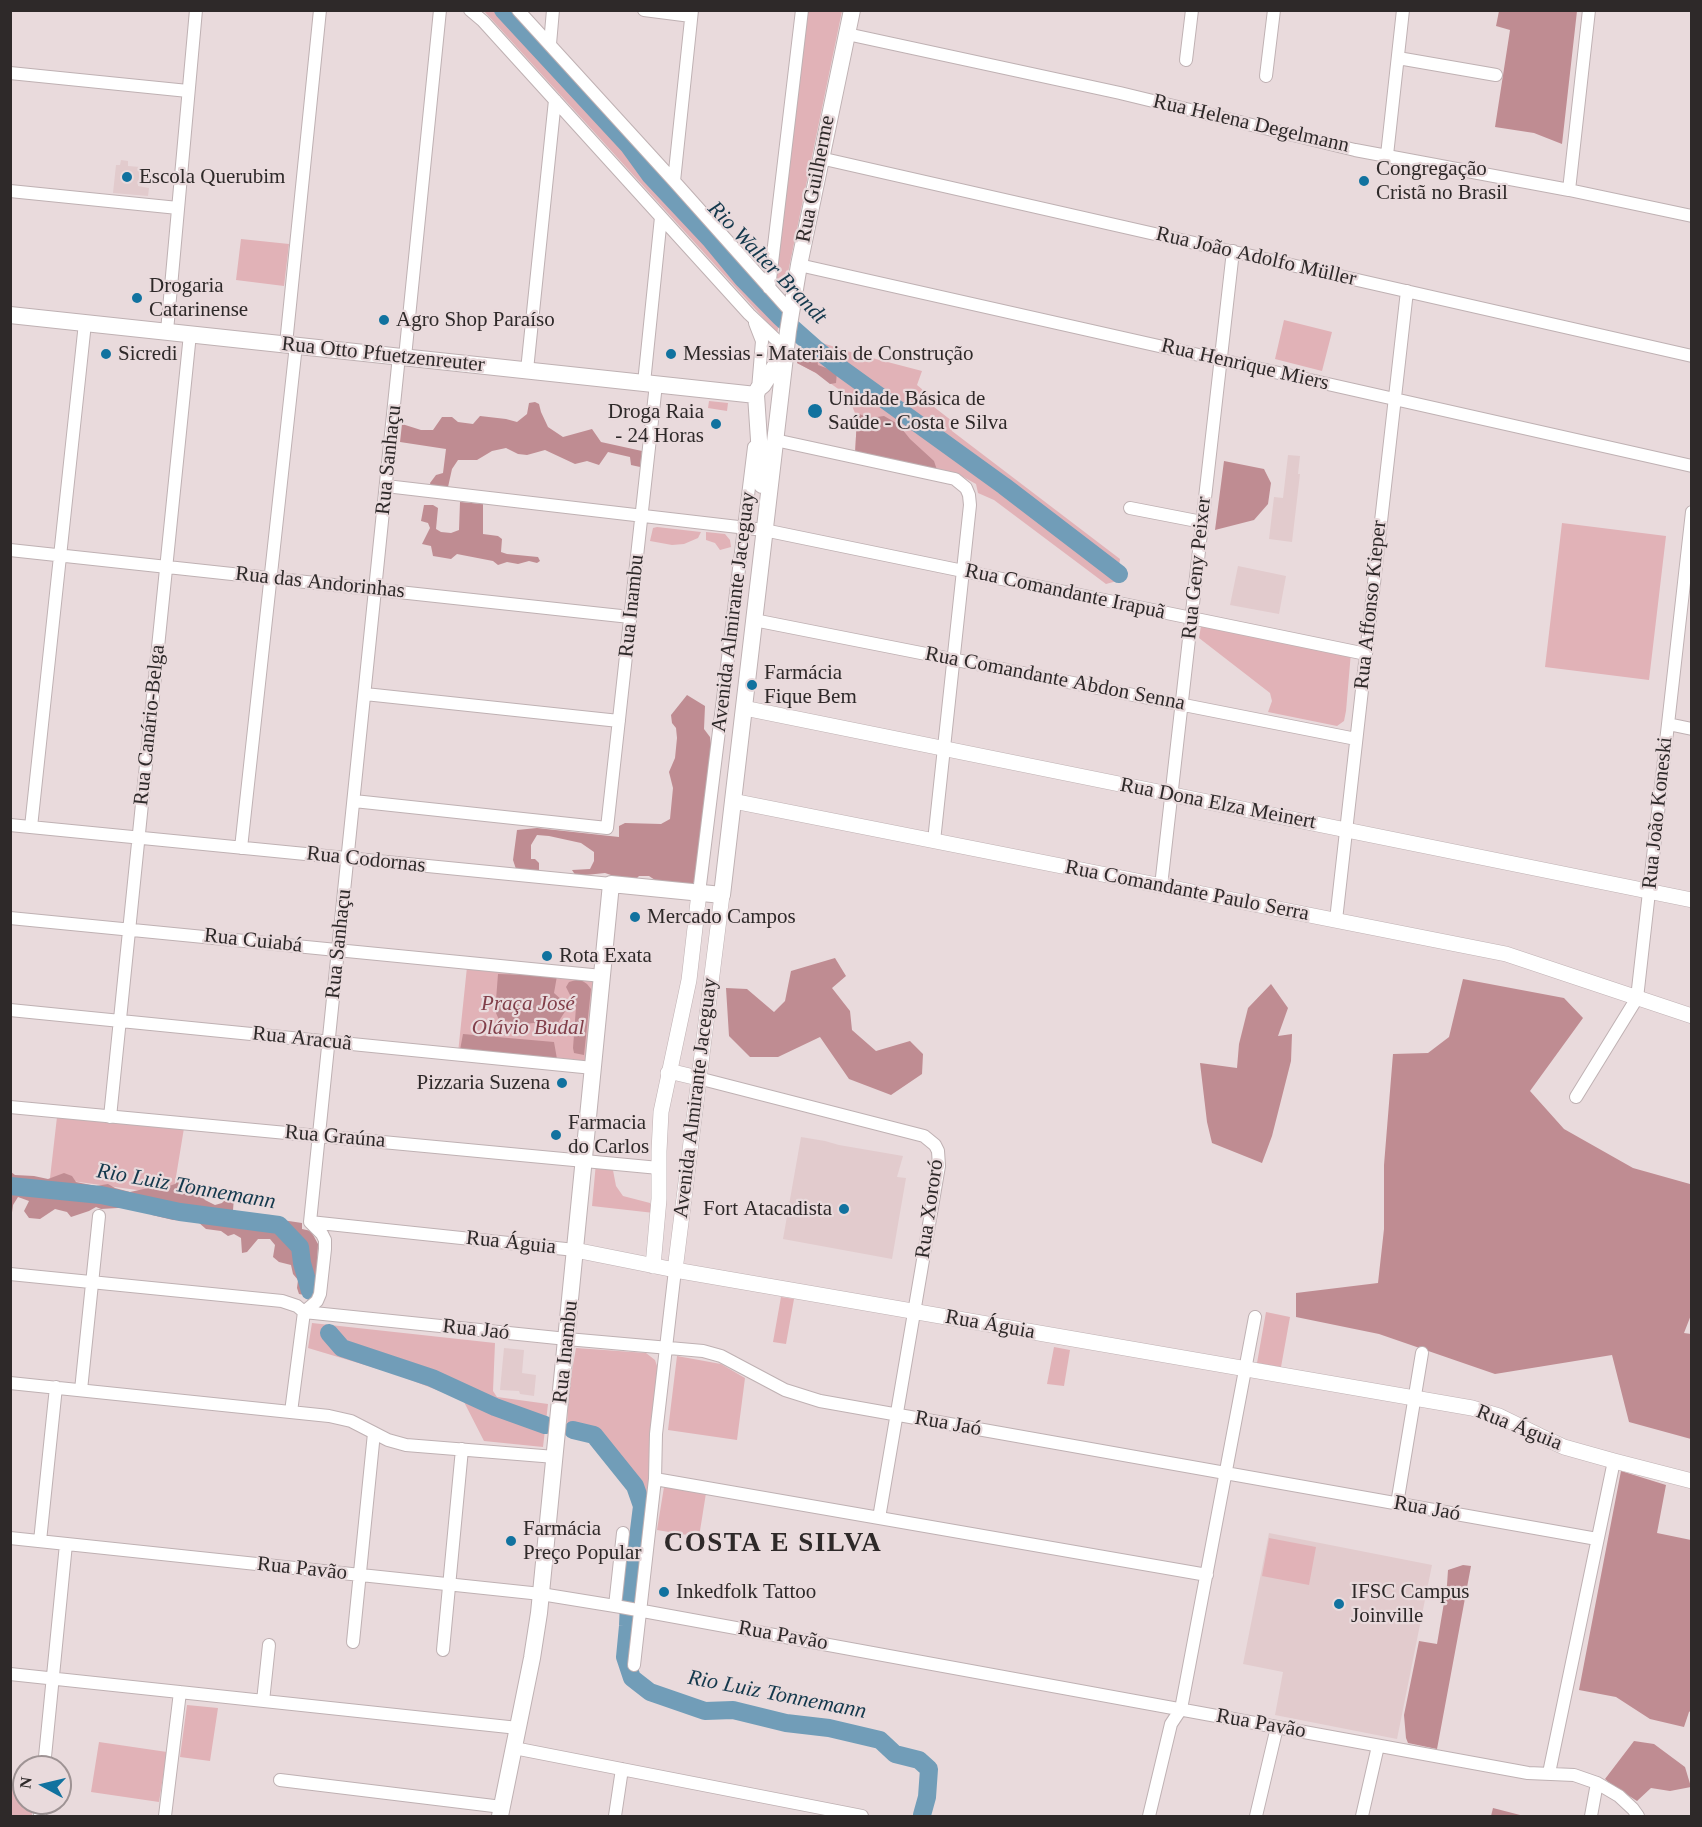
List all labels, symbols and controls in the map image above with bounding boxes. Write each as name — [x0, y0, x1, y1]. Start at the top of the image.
street label: Rua Helena Degelmann — [1150, 89, 1352, 159]
street label: Rua Guilherme — [791, 113, 841, 245]
place label: Congregação Cristã no Brasil — [1376, 156, 1508, 206]
place label: Escola Querubim — [139, 164, 285, 190]
marker: Escola Querubim — [120, 170, 134, 184]
marker: Congregação Cristã no Brasil — [1357, 174, 1371, 188]
water label: Rio Walter Brandt — [702, 196, 832, 330]
street label: Rua João Adolfo Müller — [1153, 222, 1359, 292]
place label: Drogaria Catarinense — [149, 273, 248, 323]
marker: Drogaria Catarinense — [130, 291, 144, 305]
place label: Agro Shop Paraíso — [396, 307, 555, 333]
marker: Agro Shop Paraíso — [377, 313, 391, 327]
street label: Rua Otto Pfuetzenreuter — [280, 332, 486, 378]
street label: Rua Henrique Miers — [1159, 333, 1331, 397]
place label: Sicredi — [118, 341, 177, 367]
place label: Messias - Materiais de Construção — [683, 341, 973, 367]
marker: Sicredi — [99, 347, 113, 361]
marker: Messias - Materiais de Construção — [664, 347, 678, 361]
place label: Unidade Básica de Saúde - Costa e Silva — [828, 386, 1008, 436]
place label: Droga Raia - 24 Horas — [608, 399, 704, 449]
marker: Unidade Básica de Saúde - Costa e Silva — [806, 402, 824, 420]
street label: Rua Sanhaçu — [371, 404, 407, 516]
marker: Droga Raia - 24 Horas — [709, 417, 723, 431]
street label: Avenida Almirante Jaceguay — [707, 490, 761, 734]
street label: Rua Geny Peixer — [1177, 495, 1217, 641]
street label: Rua Affonso Kieper — [1350, 519, 1392, 691]
street label: Rua Inambu — [614, 553, 650, 659]
street label: Rua Comandante Irapuã — [963, 558, 1167, 626]
street label: Rua das Andorinhas — [234, 562, 406, 604]
street label: Rua Comandante Abdon Senna — [923, 641, 1187, 717]
street label: Rua Canário-Belga — [129, 643, 171, 807]
place label: Farmácia Fique Bem — [764, 660, 857, 710]
marker: Farmácia Fique Bem — [745, 678, 759, 692]
street label: Rua João Koneski — [1637, 736, 1679, 890]
street label: Rua Dona Elza Meinert — [1118, 773, 1318, 835]
street label: Rua Codornas — [305, 841, 427, 879]
street label: Rua Comandante Paulo Serra — [1063, 855, 1311, 927]
street label: Rua Sanhaçu — [321, 888, 357, 1000]
place label: Mercado Campos — [647, 904, 796, 930]
marker: Mercado Campos — [628, 910, 642, 924]
street label: Rua Cuiabá — [203, 923, 303, 959]
place label: Rota Exata — [559, 943, 652, 969]
marker: Rota Exata — [540, 949, 554, 963]
street label: Avenida Almirante Jaceguay — [669, 976, 723, 1220]
park label: Praça José Olávio Budal — [472, 991, 584, 1041]
street label: Rua Aracuã — [251, 1021, 353, 1057]
place label: Pizzaria Suzena — [416, 1070, 550, 1096]
marker: Pizzaria Suzena — [555, 1076, 569, 1090]
place label: Farmacia do Carlos — [568, 1110, 649, 1160]
street label: Rua Graúna — [284, 1120, 386, 1154]
marker: Farmacia do Carlos — [549, 1128, 563, 1142]
water label: Rio Luiz Tonnemann — [94, 1158, 278, 1216]
street label: Rua Xororó — [911, 1158, 949, 1260]
place label: Fort Atacadista — [703, 1196, 832, 1222]
marker: Fort Atacadista — [837, 1202, 851, 1216]
street label: Rua Águia — [465, 1226, 557, 1260]
street label: Rua Inambu — [548, 1299, 584, 1405]
street label: Rua Águia — [943, 1305, 1037, 1345]
street label: Rua Jaó — [441, 1314, 511, 1346]
street label: Rua Águia — [1472, 1399, 1566, 1457]
street label: Rua Jaó — [913, 1406, 983, 1442]
street label: Rua Jaó — [1392, 1491, 1462, 1527]
place label: Farmácia Preço Popular — [523, 1516, 641, 1566]
district label: COSTA E SILVA — [664, 1528, 882, 1560]
marker: Farmácia Preço Popular — [504, 1534, 518, 1548]
street label: Rua Pavão — [256, 1552, 348, 1586]
place label: Inkedfolk Tattoo — [676, 1579, 816, 1605]
place label: IFSC Campus Joinville — [1351, 1579, 1469, 1629]
marker: Inkedfolk Tattoo — [657, 1585, 671, 1599]
marker: IFSC Campus Joinville — [1332, 1597, 1346, 1611]
street label: Rua Pavão — [736, 1616, 830, 1656]
water label: Rio Luiz Tonnemann — [685, 1665, 869, 1725]
street label: Rua Pavão — [1214, 1704, 1308, 1744]
north arrow — [12, 1755, 72, 1815]
text: N — [16, 1776, 35, 1790]

